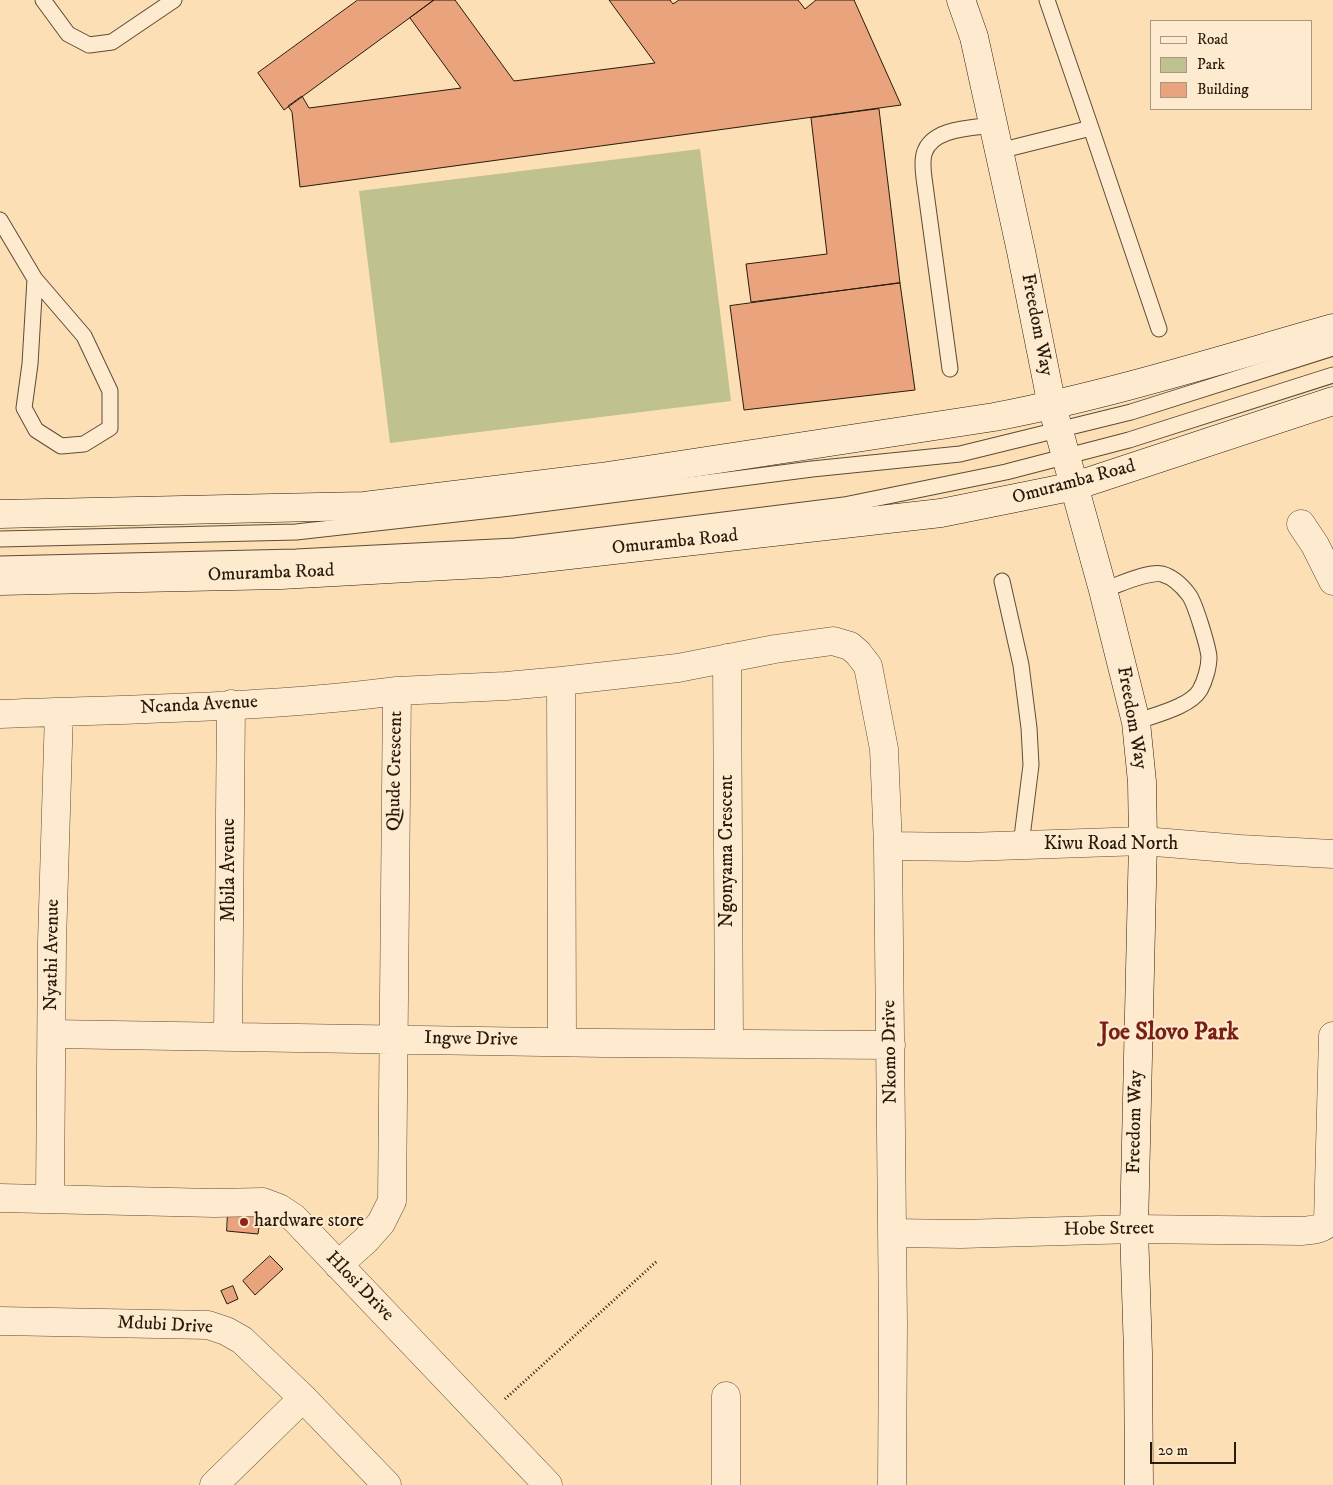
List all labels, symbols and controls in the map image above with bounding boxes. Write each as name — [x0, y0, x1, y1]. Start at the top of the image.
legend — [1150, 20, 1313, 110]
text: Road — [1197, 30, 1228, 49]
text: Park — [1197, 55, 1225, 74]
text: Building — [1197, 80, 1249, 99]
street label: Freedom Way — [1015, 272, 1057, 378]
street label: Omuramba Road — [1010, 456, 1138, 510]
street label: Omuramba Road — [611, 525, 739, 561]
street label: Omuramba Road — [207, 560, 335, 588]
street label: Freedom Way — [1111, 665, 1151, 771]
street label: Ncanda Avenue — [140, 692, 258, 720]
street label: Qhude Crescent — [384, 711, 408, 831]
street label: Ngonyama Crescent — [717, 775, 739, 927]
street label: Mbila Avenue — [219, 818, 241, 922]
street label: Kiwu Road North — [1044, 834, 1178, 856]
street label: Nyathi Avenue — [41, 899, 65, 1011]
street label: Nkomo Drive — [879, 1000, 903, 1104]
district label: Joe Slovo Park — [1099, 1020, 1239, 1048]
street label: Ingwe Drive — [424, 1028, 518, 1052]
street label: Freedom Way — [1124, 1070, 1148, 1174]
place label: hardware store — [254, 1211, 364, 1233]
marker: hardware store — [238, 1216, 250, 1228]
street label: Hobe Street — [1063, 1218, 1155, 1242]
street label: Hlosi Drive — [320, 1247, 398, 1327]
street label: Mdubi Drive — [116, 1312, 214, 1340]
scale bar — [1153, 1432, 1239, 1464]
text: 20 m — [1158, 1441, 1188, 1460]

